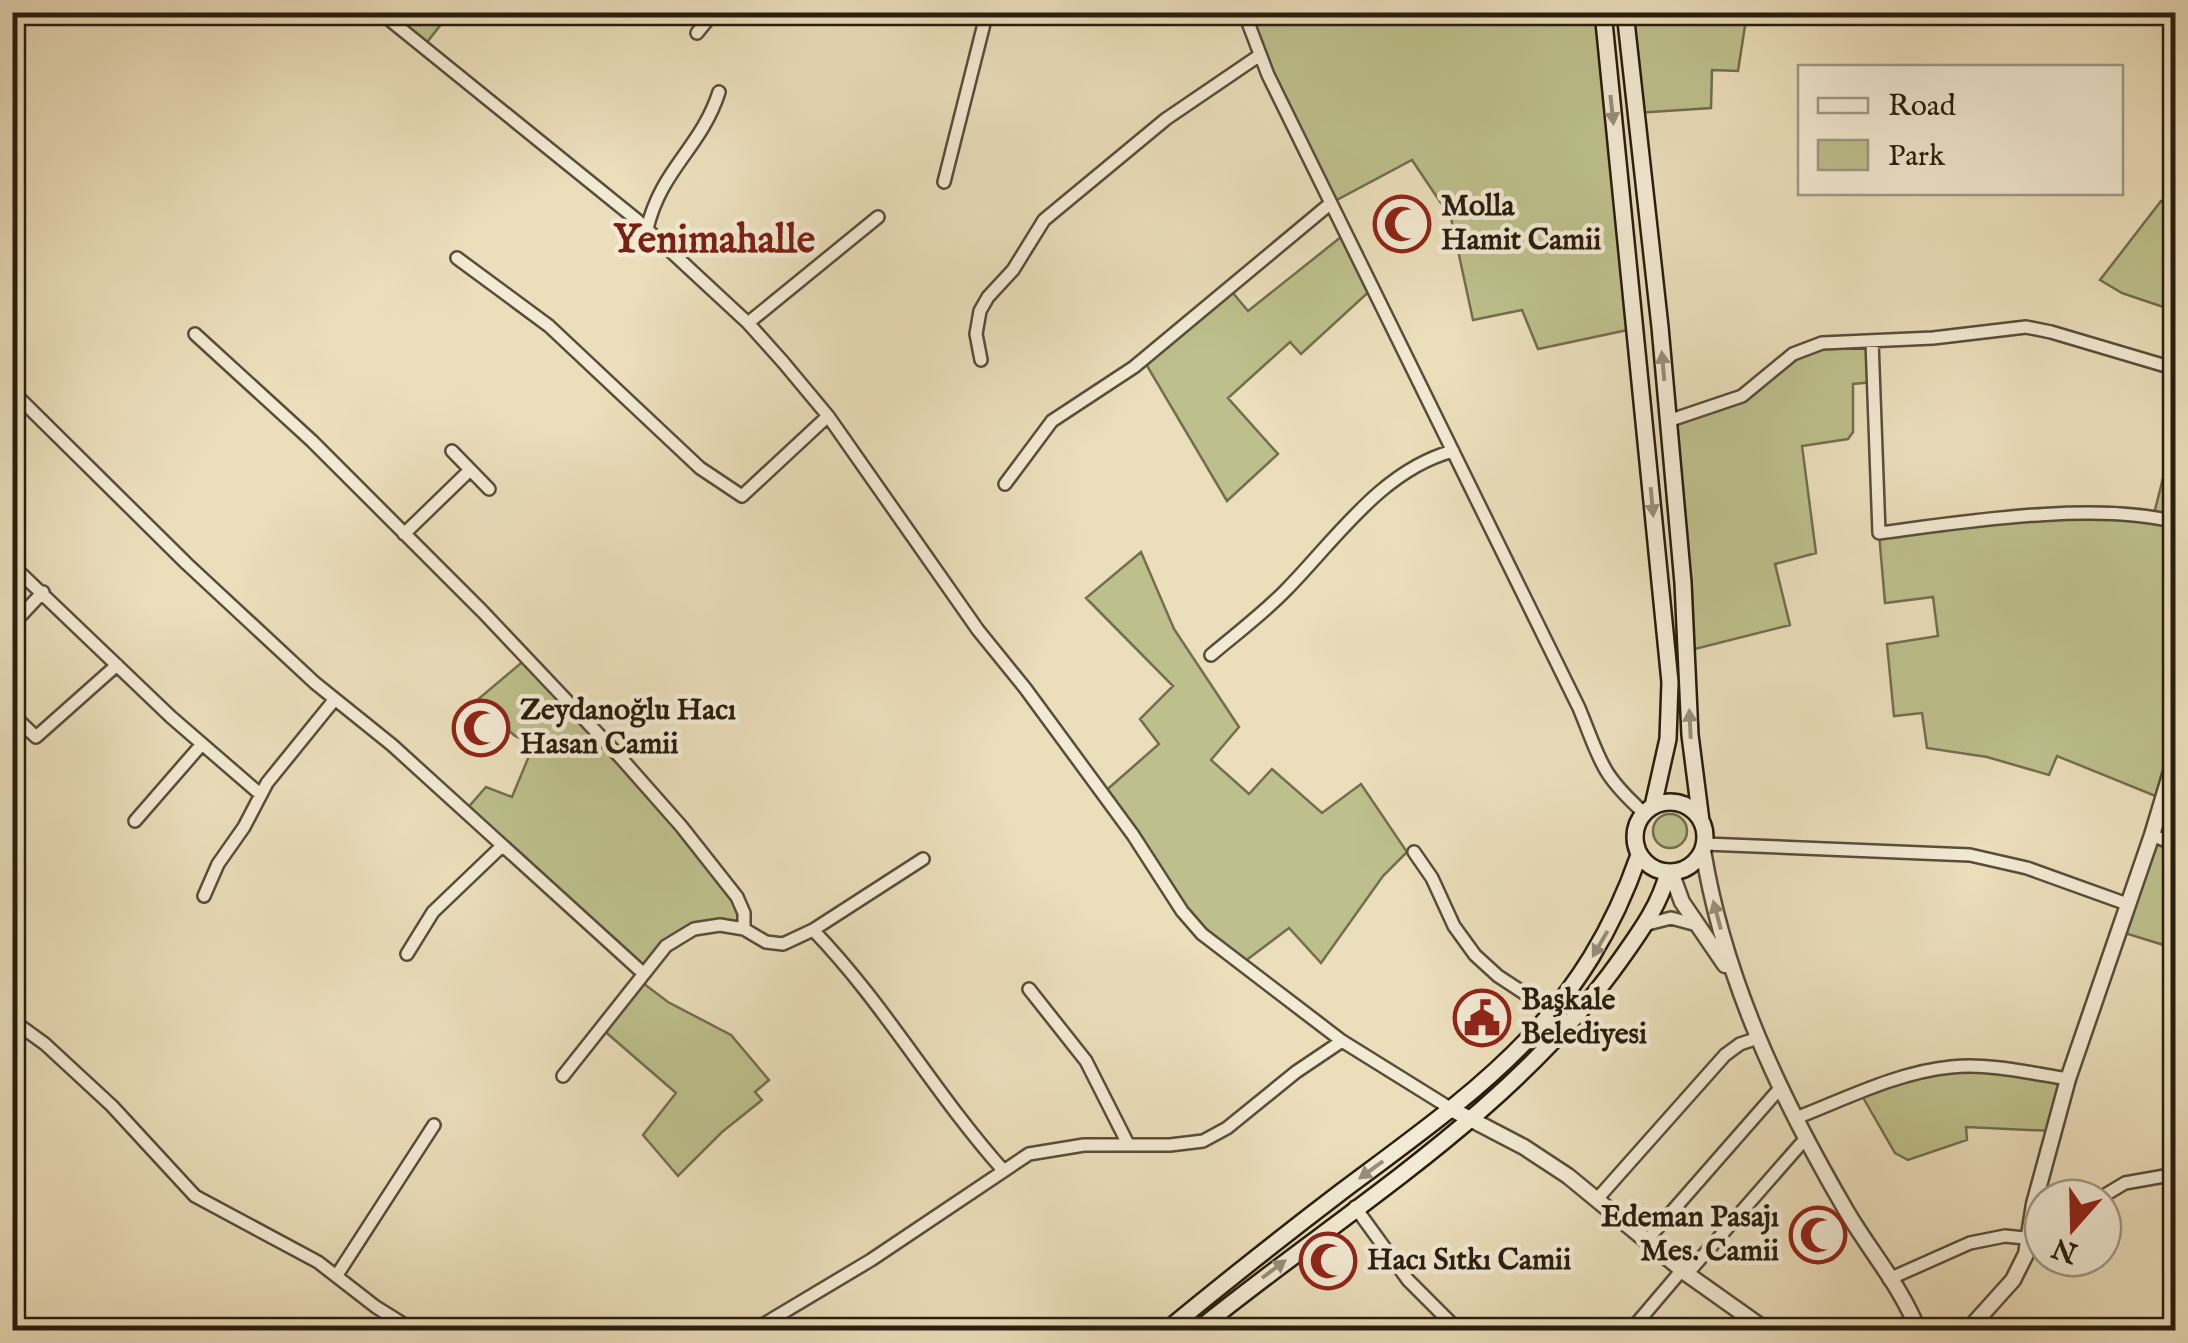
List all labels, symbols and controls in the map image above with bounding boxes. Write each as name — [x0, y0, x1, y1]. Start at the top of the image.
legend — [1798, 65, 2123, 195]
text: Road — [1888, 88, 1957, 126]
one-way arrow — [1604, 94, 1620, 126]
text: Park — [1888, 138, 1946, 176]
place label: Molla Hamit Camii — [1441, 188, 1601, 260]
mosque icon: Molla Hamit Camii — [1372, 194, 1432, 254]
district label: Yenimahalle — [613, 216, 815, 267]
one-way arrow — [1655, 349, 1671, 381]
one-way arrow — [1644, 487, 1660, 519]
place label: Zeydanoğlu Hacı Hasan Camii — [520, 692, 736, 764]
mosque icon: Zeydanoğlu Hacı Hasan Camii — [451, 698, 511, 758]
one-way arrow — [1682, 708, 1698, 740]
one-way arrow — [1708, 899, 1724, 930]
one-way arrow — [1592, 929, 1609, 958]
place label: Başkale Belediyesi — [1521, 982, 1647, 1054]
public building icon: Başkale Belediyesi — [1452, 988, 1512, 1048]
one-way arrow — [1358, 1160, 1384, 1180]
north arrow — [2023, 1178, 2123, 1278]
place label: Edeman Pasajı Mes. Camii — [1601, 1199, 1779, 1271]
mosque icon: Edeman Pasajı Mes. Camii — [1788, 1205, 1848, 1265]
text: N — [2048, 1229, 2084, 1270]
mosque icon: Hacı Sıtkı Camii — [1298, 1231, 1358, 1291]
place label: Hacı Sıtkı Camii — [1367, 1242, 1571, 1280]
one-way arrow — [1261, 1260, 1287, 1280]

